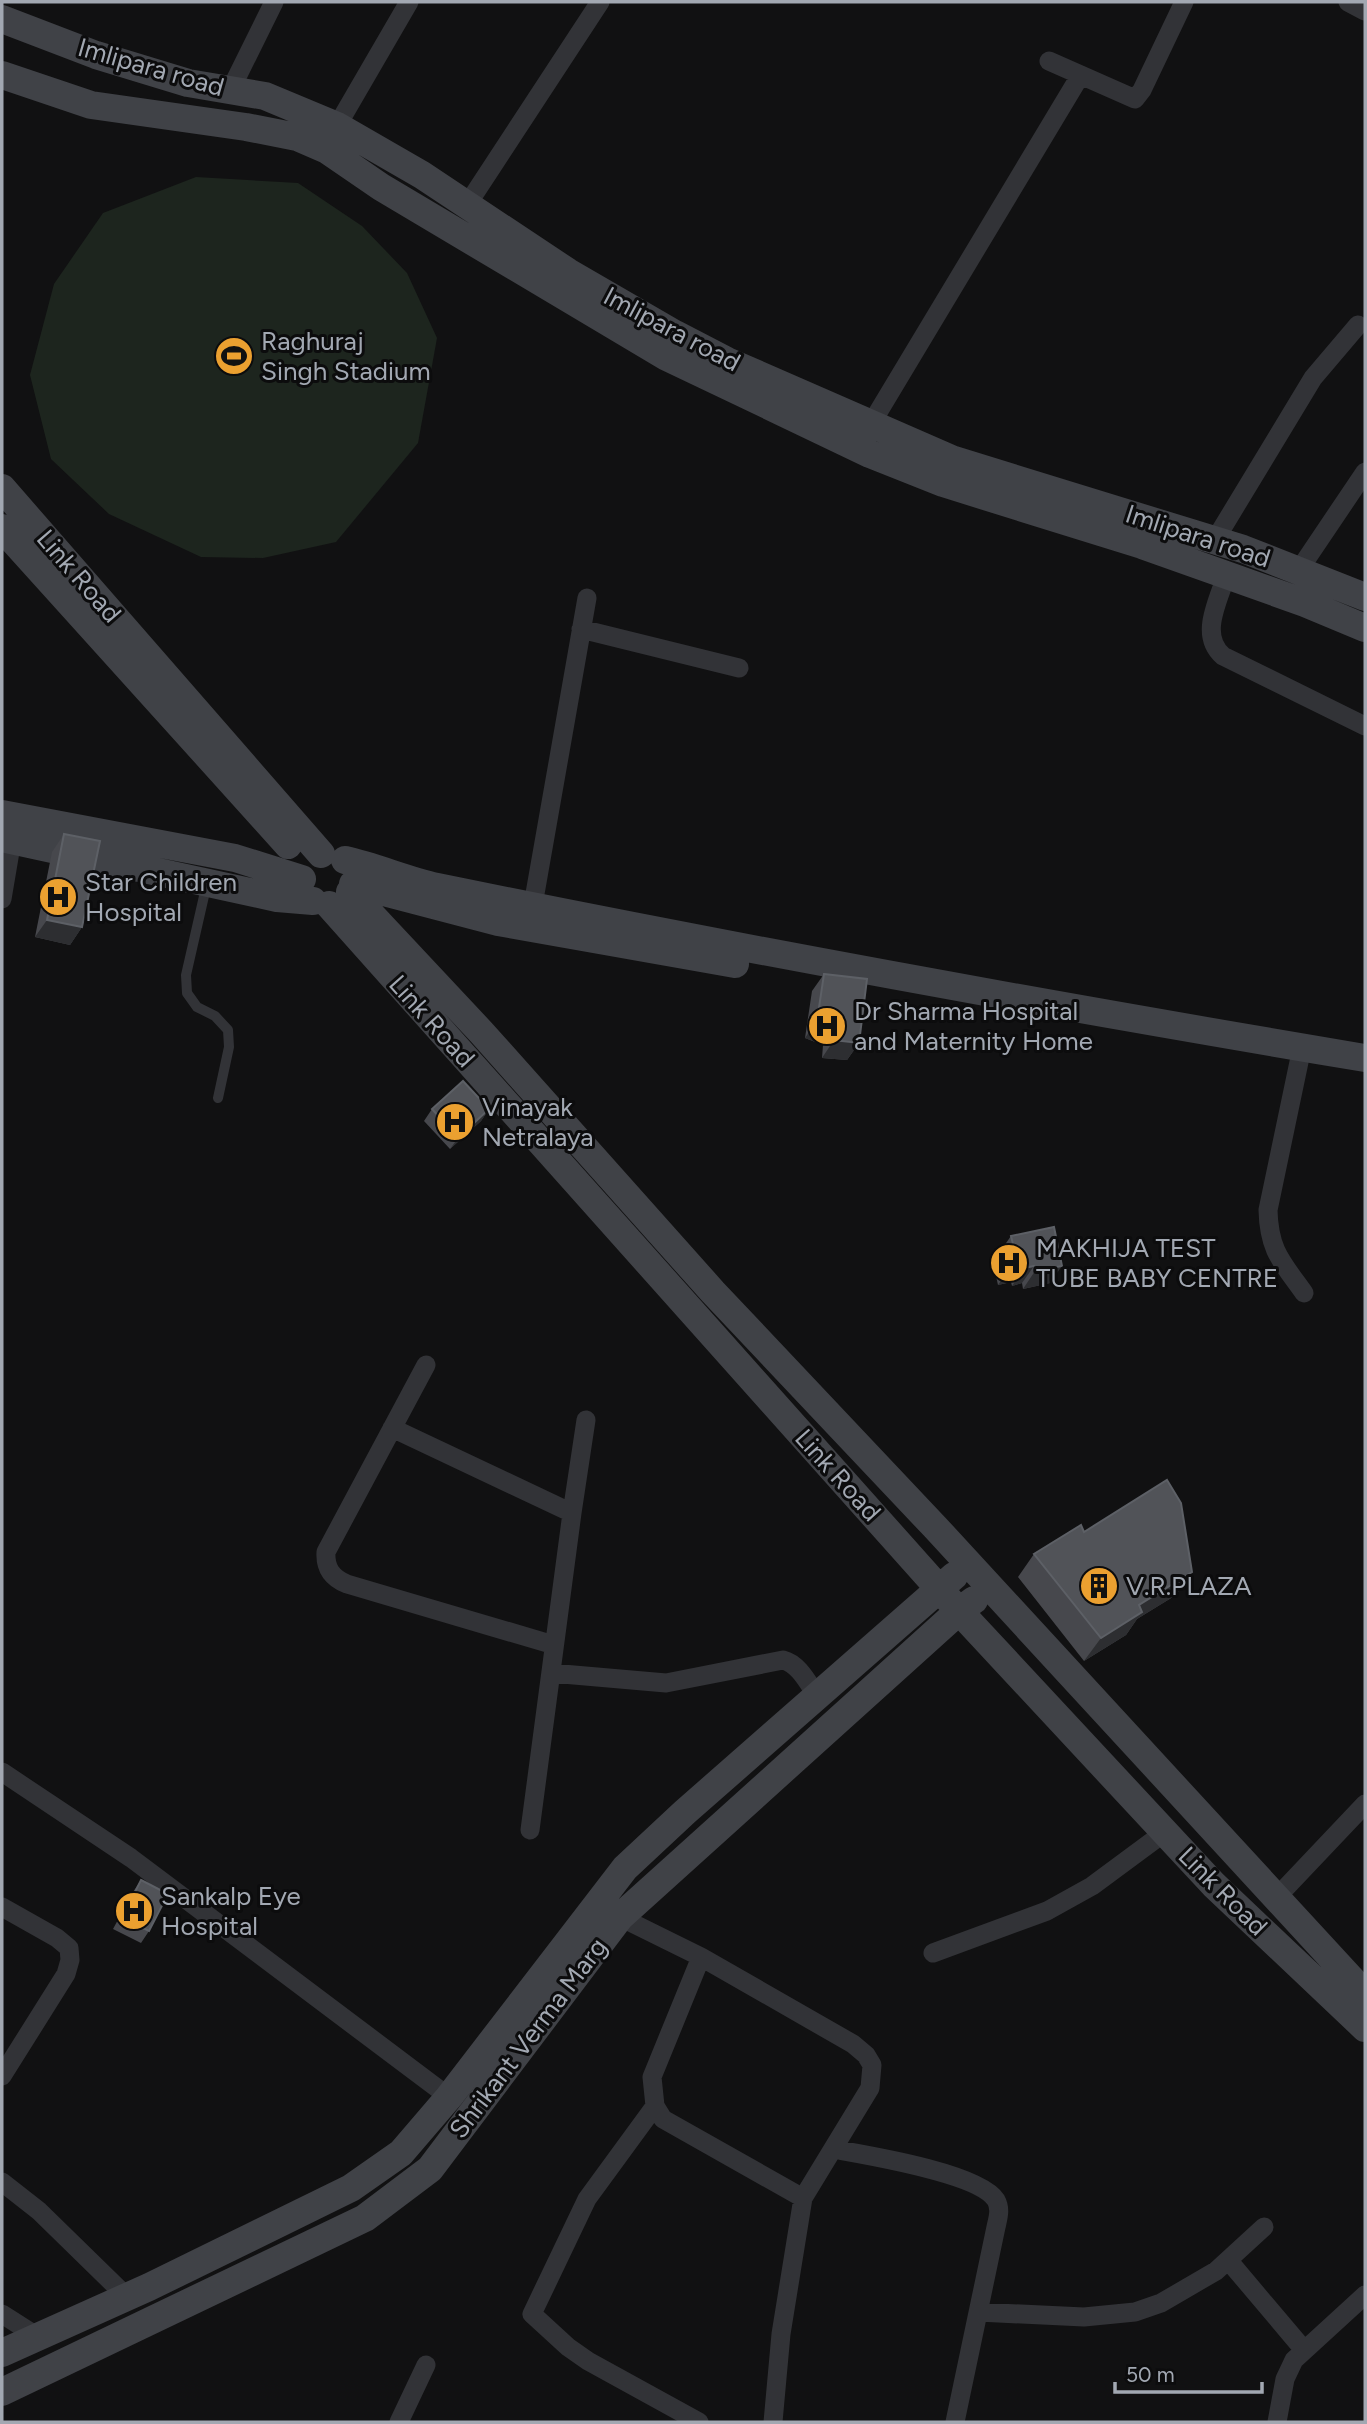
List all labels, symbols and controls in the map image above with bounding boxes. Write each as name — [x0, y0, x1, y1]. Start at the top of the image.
street label: Imlipara road — [74, 31, 228, 103]
street label: Imlipara road — [598, 280, 746, 378]
place label: Raghuraj Singh Stadium — [261, 325, 431, 387]
sports icon: Raghuraj Singh Stadium — [213, 335, 255, 377]
street label: Imlipara road — [1122, 498, 1274, 574]
street label: Link Road — [30, 523, 128, 629]
place label: Star Children Hospital — [85, 866, 237, 928]
hospital icon: Star Children Hospital — [37, 876, 79, 918]
street label: Link Road — [382, 968, 482, 1074]
place label: Dr Sharma Hospital and Maternity Home — [854, 995, 1093, 1057]
hospital icon: Dr Sharma Hospital and Maternity Home — [806, 1005, 848, 1047]
place label: Vinayak Netralaya — [482, 1091, 594, 1153]
hospital icon: Vinayak Netralaya — [434, 1101, 476, 1143]
place label: MAKHIJA TEST TUBE BABY CENTRE — [1036, 1232, 1278, 1294]
hospital icon: MAKHIJA TEST TUBE BABY CENTRE — [988, 1242, 1030, 1284]
street label: Link Road — [788, 1422, 888, 1528]
building icon: V.R.PLAZA — [1078, 1565, 1120, 1607]
place label: V.R.PLAZA — [1126, 1570, 1252, 1602]
street label: Link Road — [1172, 1840, 1274, 1942]
place label: Sankalp Eye Hospital — [161, 1880, 301, 1942]
hospital icon: Sankalp Eye Hospital — [113, 1890, 155, 1932]
street label: Shrikant Verma Marg — [442, 1931, 614, 2145]
scale bar — [1115, 2350, 1262, 2394]
text: 50 m — [1126, 2362, 1175, 2387]

